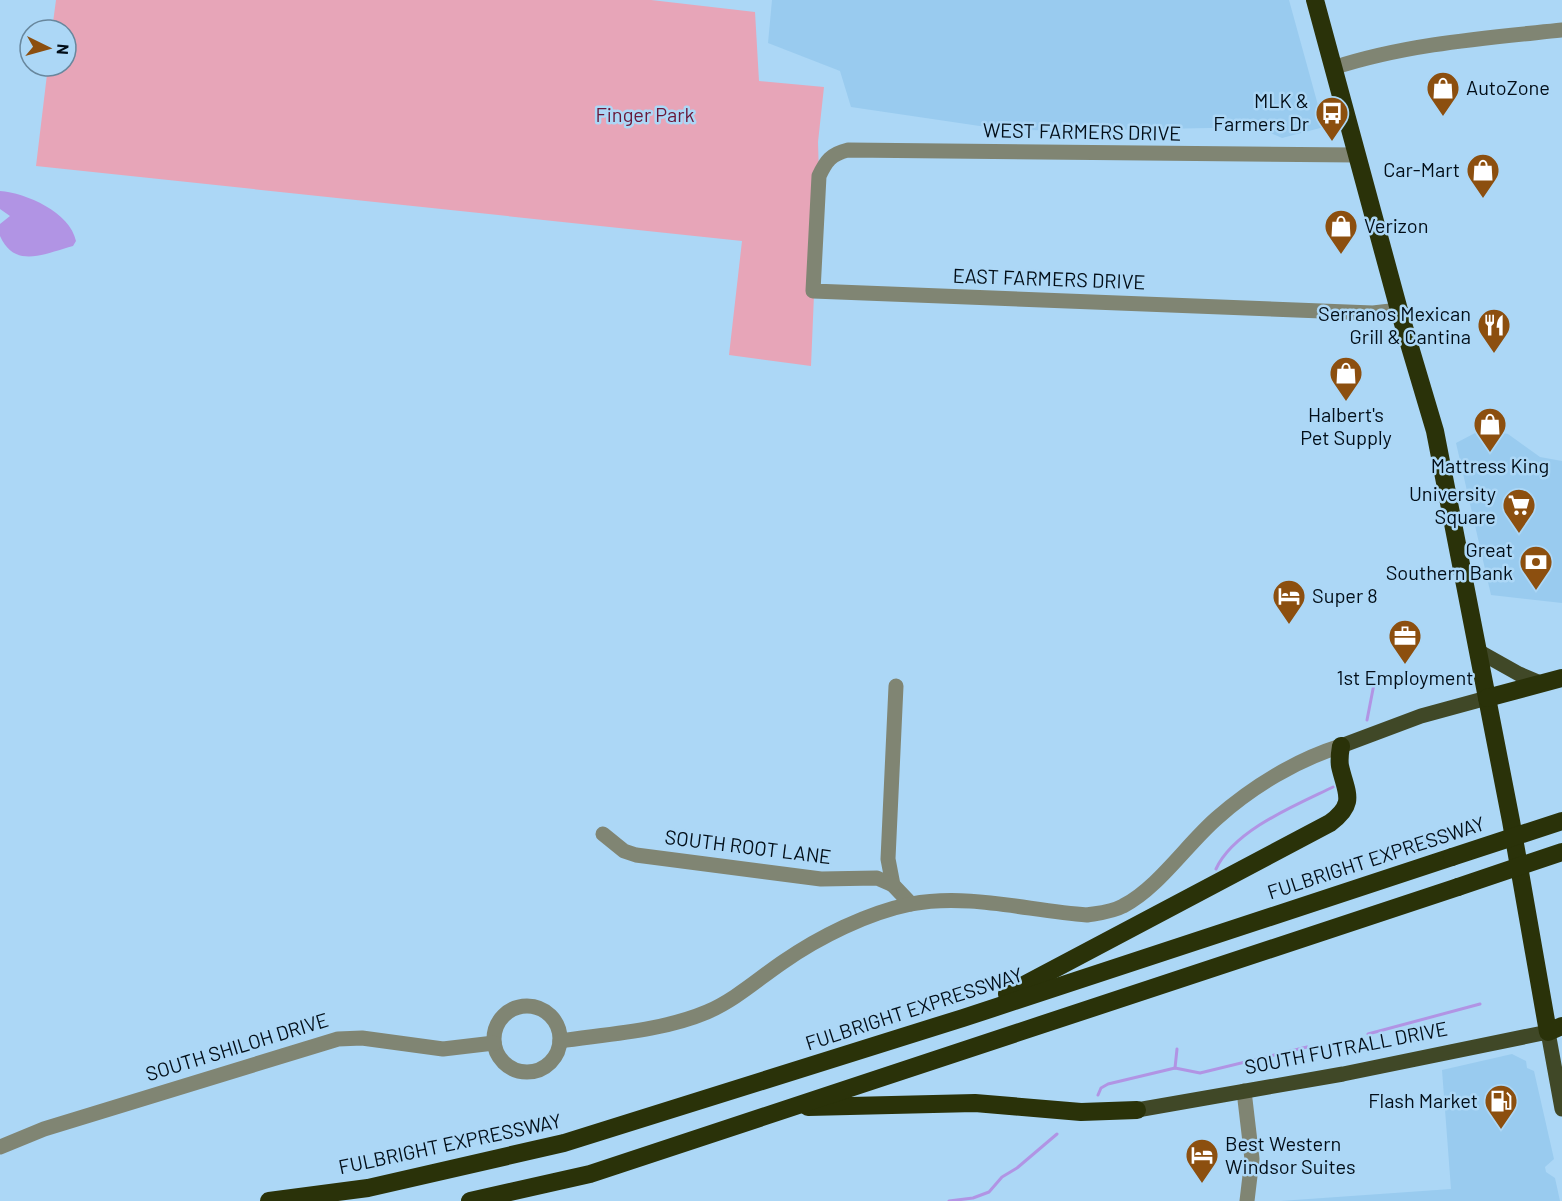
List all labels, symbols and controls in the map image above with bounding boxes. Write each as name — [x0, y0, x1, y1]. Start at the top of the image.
north arrow — [18, 18, 78, 78]
text: N — [54, 43, 73, 55]
shop icon: AutoZone — [1425, 70, 1461, 117]
place label: AutoZone — [1466, 75, 1550, 99]
place label: MLK & Farmers Dr — [1213, 88, 1309, 135]
bus stop icon: MLK & Farmers Dr — [1314, 95, 1350, 142]
park label: Finger Park — [595, 102, 695, 126]
street label: WEST FARMERS DRIVE — [983, 117, 1181, 145]
shop icon: Car-Mart — [1465, 152, 1501, 199]
place label: Car-Mart — [1383, 157, 1460, 181]
shop icon: Verizon — [1323, 208, 1359, 255]
place label: Verizon — [1364, 213, 1428, 237]
street label: EAST FARMERS DRIVE — [952, 263, 1146, 293]
place label: Serranos Mexican Grill & Cantina — [1318, 301, 1471, 348]
restaurant icon: Serranos Mexican Grill & Cantina — [1476, 307, 1512, 354]
shop icon: Halbert's Pet Supply — [1328, 355, 1364, 402]
place label: Halbert's Pet Supply — [1300, 402, 1392, 449]
shop icon: Mattress King — [1472, 406, 1508, 453]
place label: Mattress King — [1431, 453, 1549, 477]
place label: University Square — [1409, 481, 1496, 528]
supermarket icon: University Square — [1501, 487, 1537, 534]
place label: Great Southern Bank — [1386, 537, 1513, 584]
bank icon: Great Southern Bank — [1518, 544, 1554, 591]
hotel icon: Super 8 — [1271, 578, 1307, 625]
place label: Super 8 — [1312, 583, 1378, 607]
office icon: 1st Employment — [1387, 618, 1423, 665]
place label: 1st Employment — [1337, 665, 1474, 689]
street label: FULBRIGHT EXPRESSWAY — [1264, 811, 1487, 904]
street label: SOUTH ROOT LANE — [664, 824, 833, 868]
street label: FULBRIGHT EXPRESSWAY — [802, 962, 1025, 1055]
street label: SOUTH SHILOH DRIVE — [142, 1007, 331, 1085]
street label: SOUTH FUTRALL DRIVE — [1242, 1016, 1449, 1078]
fuel station icon: Flash Market — [1483, 1083, 1519, 1130]
place label: Flash Market — [1368, 1088, 1478, 1112]
street label: FULBRIGHT EXPRESSWAY — [336, 1108, 563, 1178]
place label: Best Western Windsor Suites — [1225, 1131, 1356, 1178]
hotel icon: Best Western Windsor Suites — [1184, 1137, 1220, 1184]

